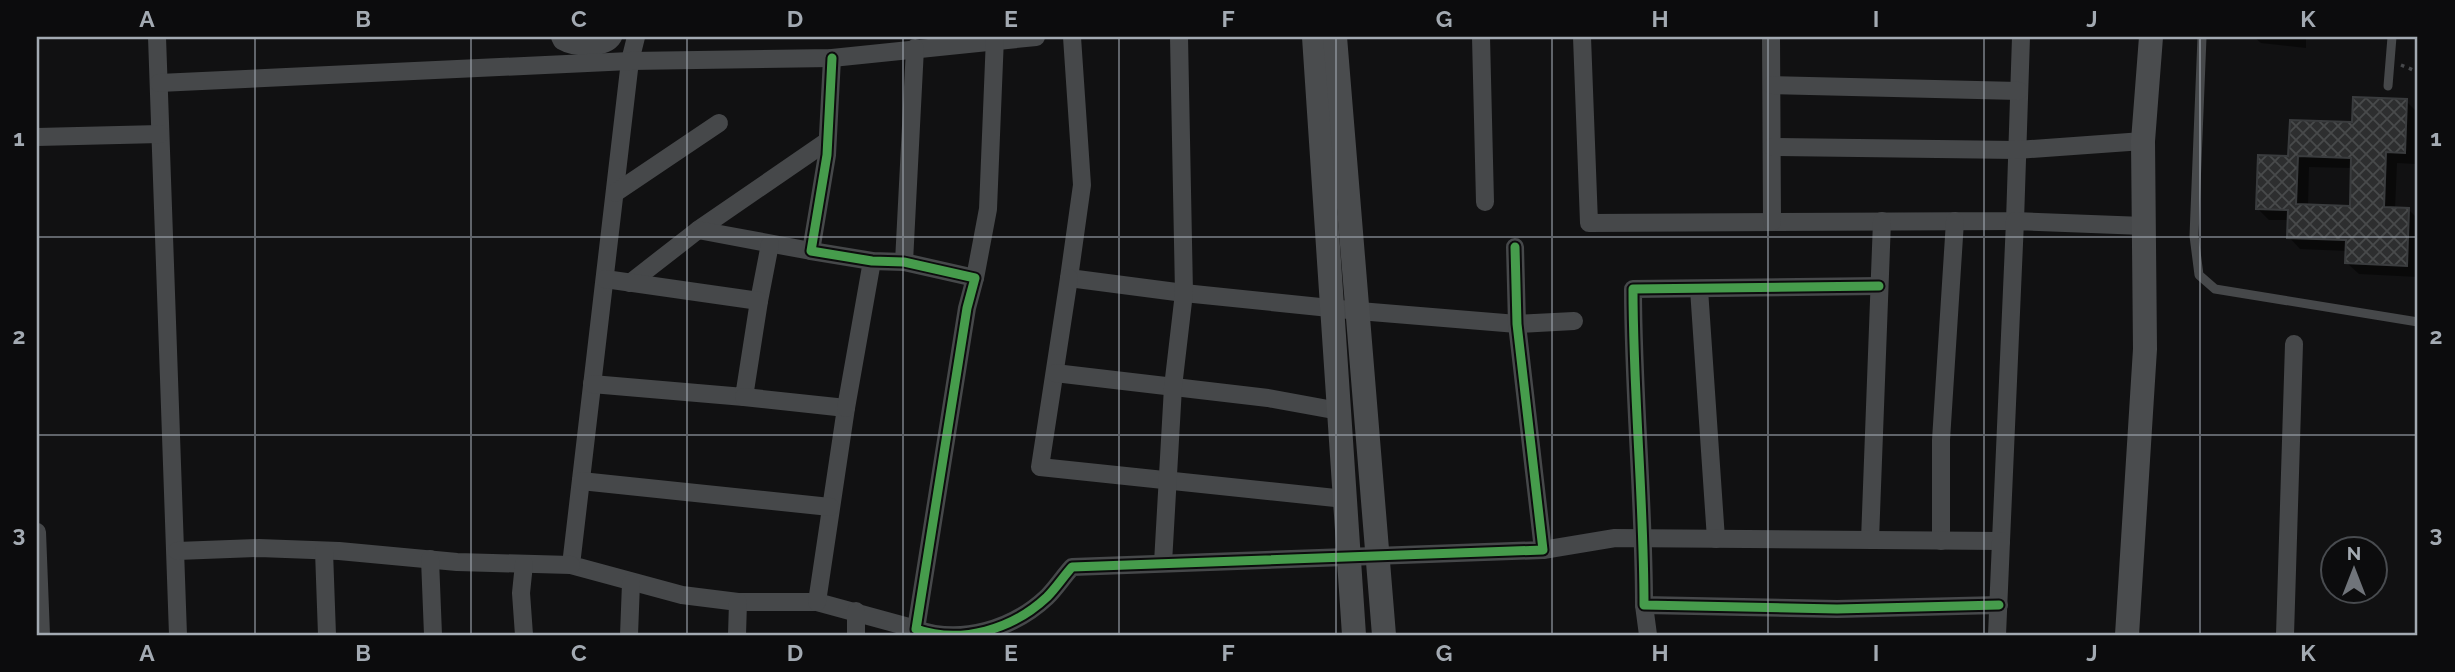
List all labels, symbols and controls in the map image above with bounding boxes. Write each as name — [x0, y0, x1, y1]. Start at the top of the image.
text: A — [139, 5, 155, 32]
text: B — [355, 5, 371, 32]
text: C — [571, 5, 587, 32]
text: D — [787, 5, 803, 32]
text: E — [1004, 5, 1018, 32]
text: F — [1221, 5, 1235, 32]
text: G — [1436, 5, 1452, 32]
text: H — [1651, 5, 1669, 32]
text: I — [1873, 5, 1879, 32]
text: J — [2086, 5, 2098, 32]
text: K — [2300, 5, 2316, 32]
text: 1 — [13, 124, 25, 151]
text: 1 — [2430, 124, 2442, 151]
text: 2 — [13, 322, 25, 349]
text: 2 — [2430, 322, 2442, 349]
text: 3 — [13, 520, 25, 547]
text: 3 — [2430, 520, 2442, 547]
north arrow — [2318, 536, 2388, 606]
text: N — [2347, 542, 2361, 564]
text: A — [139, 639, 155, 666]
text: B — [355, 639, 371, 666]
text: C — [571, 639, 587, 666]
text: D — [787, 639, 803, 666]
text: E — [1004, 639, 1018, 666]
text: F — [1221, 639, 1235, 666]
text: G — [1436, 639, 1452, 666]
text: H — [1651, 639, 1669, 666]
text: I — [1873, 639, 1879, 666]
text: J — [2086, 639, 2098, 666]
text: K — [2300, 639, 2316, 666]

